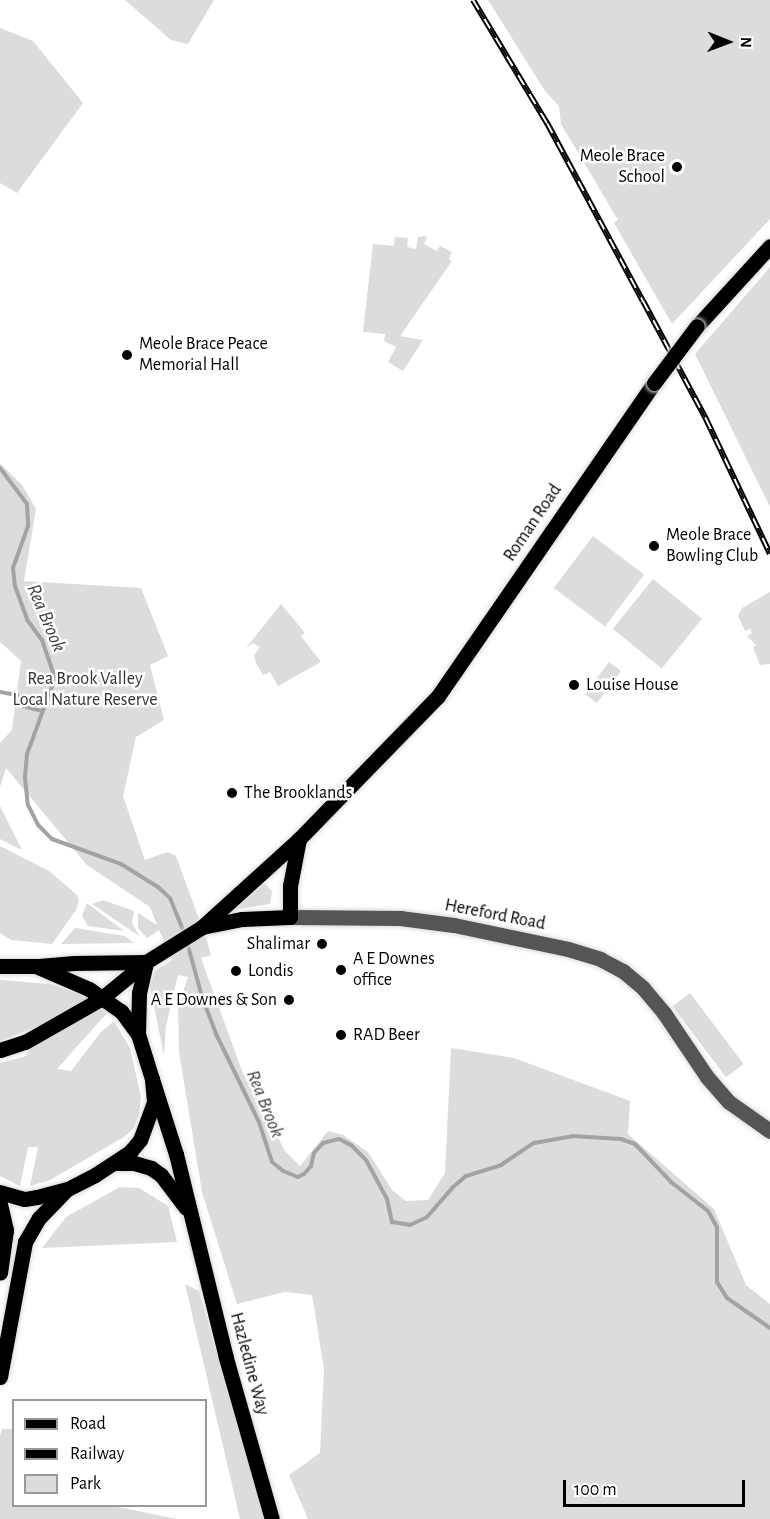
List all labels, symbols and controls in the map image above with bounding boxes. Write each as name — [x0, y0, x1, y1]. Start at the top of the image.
north arrow — [698, 12, 758, 72]
text: N — [738, 37, 754, 48]
place label: Meole Brace School — [580, 146, 665, 188]
marker: Meole Brace School — [670, 160, 684, 174]
place label: Meole Brace Peace Memorial Hall — [139, 334, 268, 376]
marker: Meole Brace Peace Memorial Hall — [120, 348, 134, 362]
street label: Roman Road — [499, 480, 567, 566]
place label: Meole Brace Bowling Club — [666, 525, 758, 568]
marker: Meole Brace Bowling Club — [647, 539, 661, 553]
water label: Rea Brook — [21, 580, 71, 656]
park label: Rea Brook Valley Local Nature Reserve — [13, 669, 157, 712]
place label: Louise House — [586, 674, 678, 696]
marker: Louise House — [567, 678, 581, 692]
place label: The Brooklands — [244, 782, 352, 804]
marker: The Brooklands — [225, 786, 239, 800]
street label: Hereford Road — [443, 895, 547, 935]
place label: Shalimar — [247, 933, 310, 955]
marker: Shalimar — [315, 937, 329, 951]
place label: A E Downes office — [353, 949, 435, 992]
place label: Londis — [248, 960, 294, 982]
marker: A E Downes office — [334, 963, 348, 977]
marker: Londis — [229, 964, 243, 978]
place label: A E Downes & Son — [151, 989, 277, 1011]
marker: A E Downes & Son — [282, 993, 296, 1007]
place label: RAD Beer — [353, 1024, 420, 1046]
marker: RAD Beer — [334, 1028, 348, 1042]
water label: Rea Brook — [241, 1066, 289, 1142]
street label: Hazledine Way — [225, 1310, 273, 1418]
legend — [12, 1399, 207, 1507]
text: Road — [70, 1415, 106, 1433]
text: Railway — [70, 1445, 124, 1463]
scale bar — [566, 1468, 748, 1506]
text: Park — [70, 1475, 101, 1493]
text: 100 m — [574, 1481, 617, 1499]

